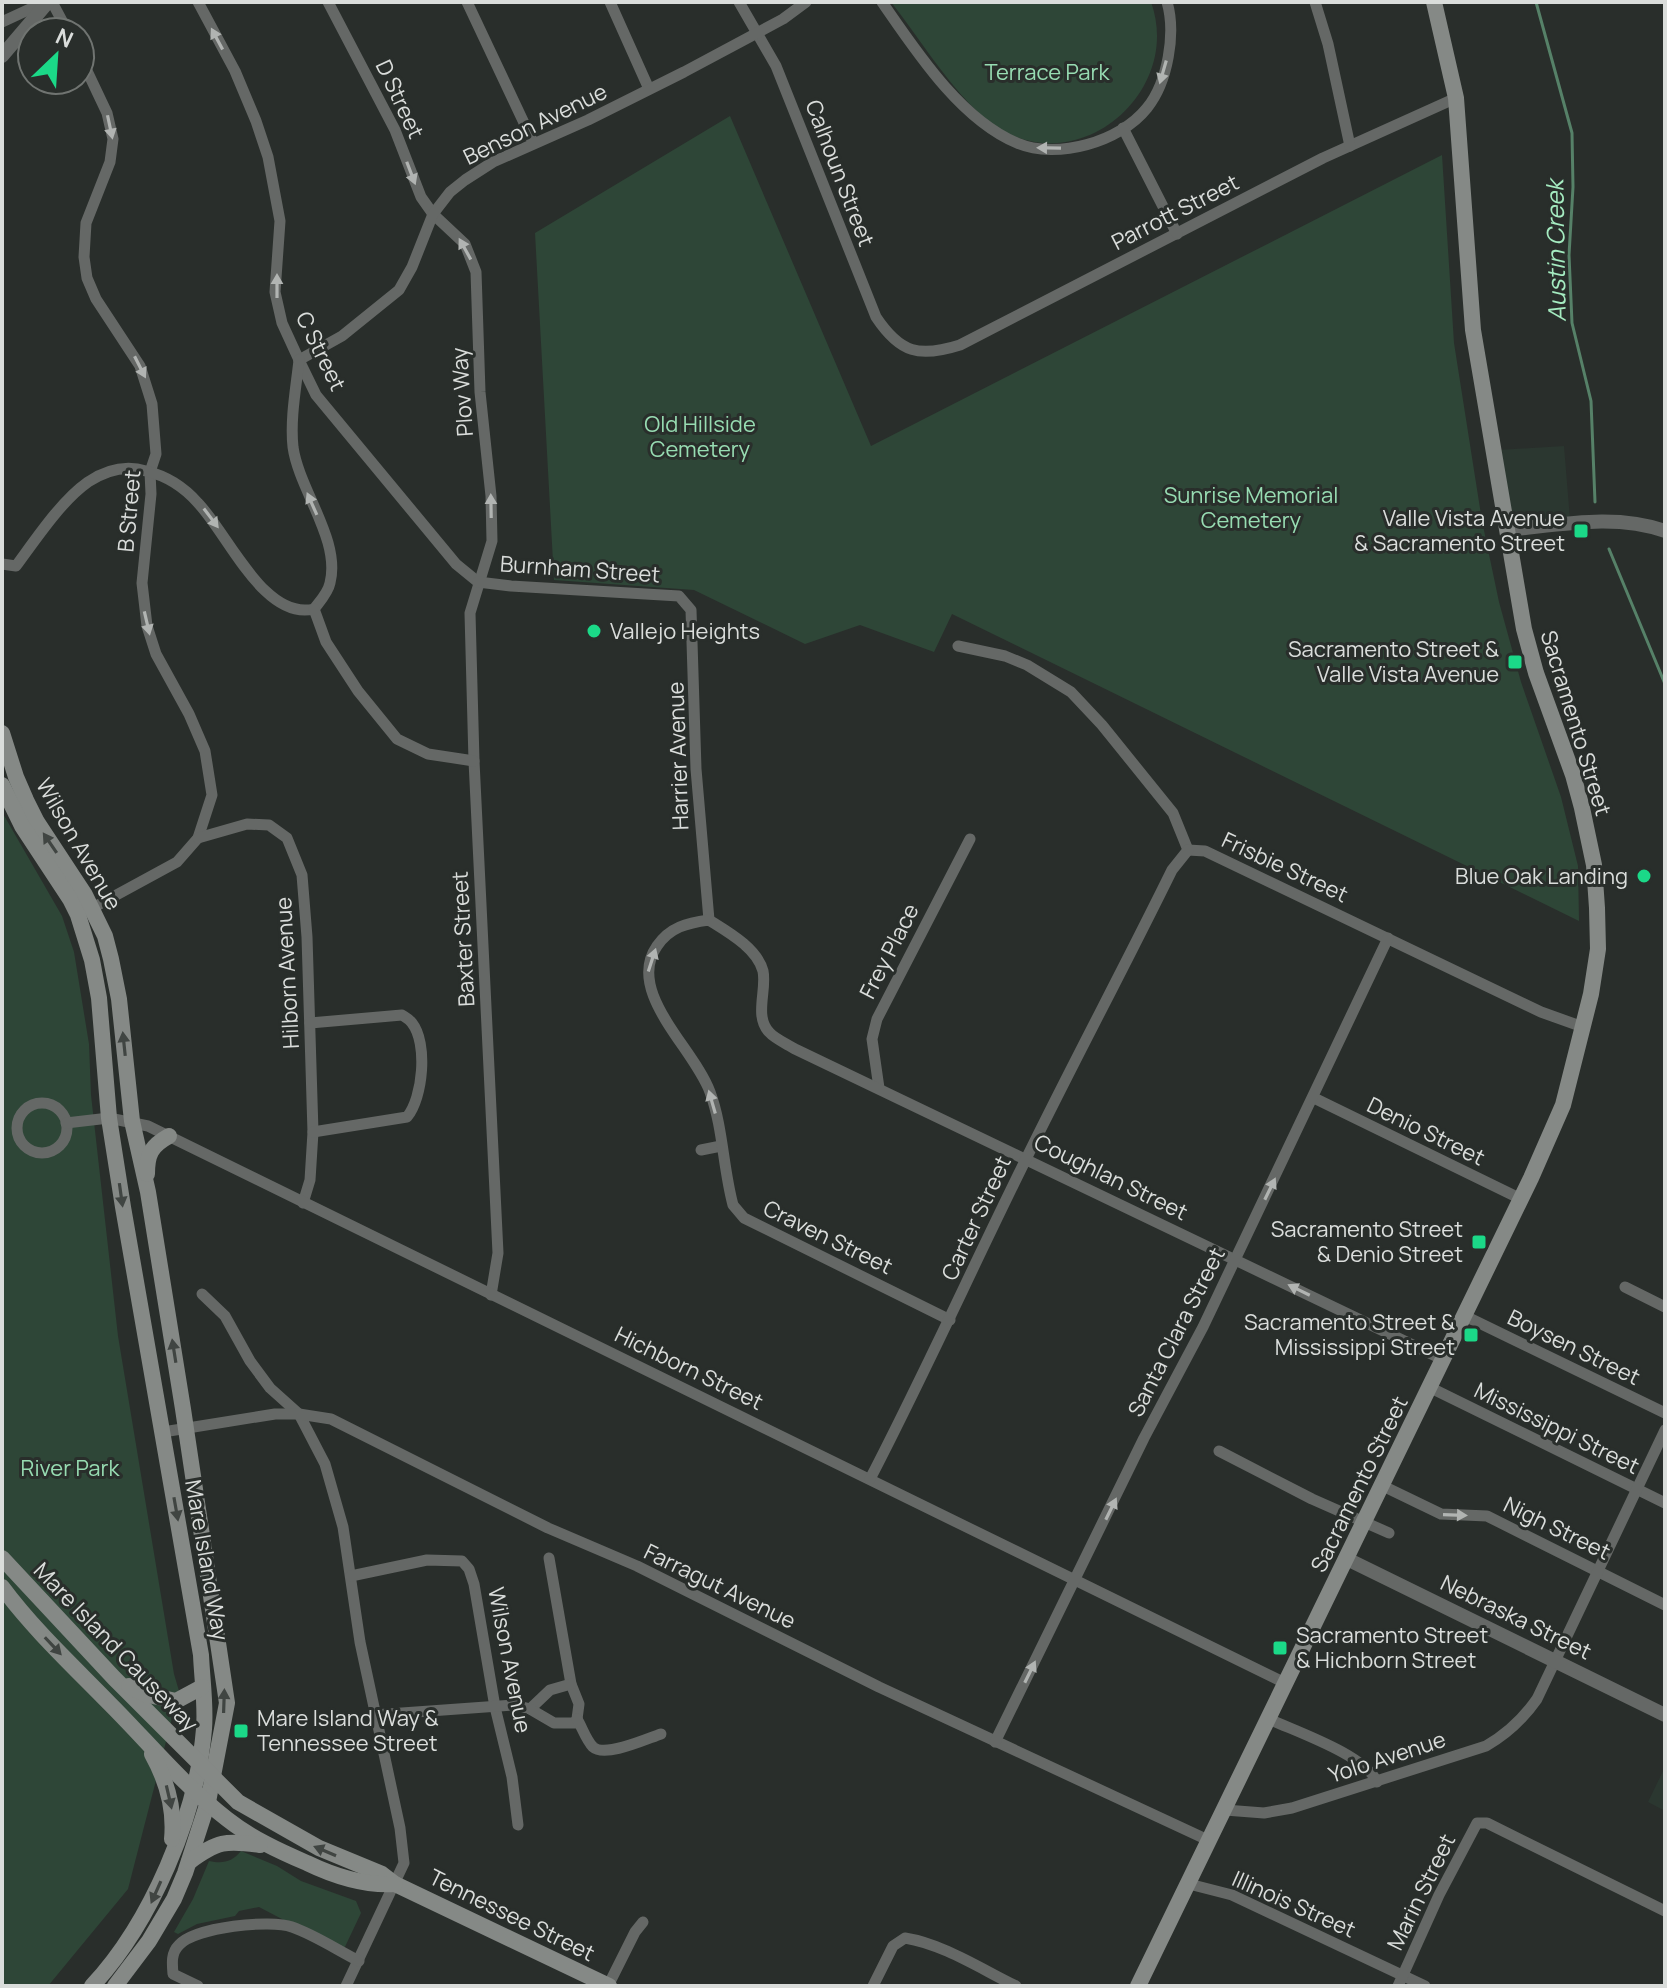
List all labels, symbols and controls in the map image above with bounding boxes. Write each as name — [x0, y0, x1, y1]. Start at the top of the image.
north arrow — [16, 16, 96, 96]
text: N — [51, 21, 78, 55]
one-way arrow — [211, 27, 224, 50]
street label: D Street — [369, 55, 431, 143]
park label: Terrace Park — [985, 57, 1110, 87]
one-way arrow — [1156, 60, 1169, 84]
street label: Benson Avenue — [458, 76, 612, 172]
street label: Calhoun Street — [798, 96, 882, 251]
one-way arrow — [104, 115, 117, 140]
one-way arrow — [1036, 142, 1061, 154]
one-way arrow — [406, 161, 418, 185]
street label: Parrott Street — [1106, 167, 1244, 257]
water label: Austin Creek — [1537, 177, 1573, 322]
one-way arrow — [458, 238, 473, 261]
one-way arrow — [271, 273, 283, 299]
street label: C Street — [289, 306, 353, 396]
street label: Plov Way — [444, 346, 480, 438]
one-way arrow — [133, 356, 146, 379]
park label: Old Hillside Cemetery — [644, 409, 756, 464]
street label: B Street — [110, 468, 148, 553]
park label: Sunrise Memorial Cemetery — [1164, 480, 1338, 535]
one-way arrow — [306, 492, 319, 516]
one-way arrow — [485, 493, 498, 518]
place label: Valle Vista Avenue & Sacramento Street — [1354, 503, 1565, 558]
one-way arrow — [202, 508, 218, 529]
marker: Valle Vista Avenue & Sacramento Street — [1572, 522, 1590, 540]
street label: Burnham Street — [499, 548, 661, 590]
one-way arrow — [142, 611, 154, 636]
place label: Vallejo Heights — [610, 616, 760, 646]
marker: Vallejo Heights — [585, 622, 603, 640]
street label: Sacramento Street — [1534, 627, 1619, 819]
place label: Sacramento Street & Valle Vista Avenue — [1288, 634, 1500, 689]
marker: Sacramento Street & Valle Vista Avenue — [1506, 653, 1524, 671]
street label: Harrier Avenue — [660, 681, 696, 831]
street label: Wilson Avenue — [29, 773, 129, 916]
street label: Frisbie Street — [1217, 825, 1353, 909]
one-way arrow — [43, 832, 58, 853]
place label: Blue Oak Landing — [1455, 861, 1628, 891]
marker: Blue Oak Landing — [1635, 867, 1653, 885]
street label: Baxter Street — [444, 870, 482, 1007]
street label: Hilborn Avenue — [268, 896, 306, 1050]
street label: Frey Place — [852, 898, 926, 1004]
one-way arrow — [647, 948, 659, 972]
one-way arrow — [117, 1031, 130, 1056]
one-way arrow — [705, 1089, 718, 1113]
street label: Denio Street — [1362, 1090, 1490, 1173]
street label: Coughlan Street — [1029, 1127, 1193, 1227]
street label: Carter Street — [934, 1151, 1018, 1285]
one-way arrow — [1263, 1177, 1277, 1201]
one-way arrow — [115, 1183, 128, 1208]
street label: Craven Street — [758, 1193, 898, 1281]
place label: Sacramento Street & Denio Street — [1271, 1214, 1463, 1269]
marker: Sacramento Street & Denio Street — [1470, 1233, 1488, 1251]
street label: Santa Clara Street — [1120, 1242, 1232, 1422]
one-way arrow — [1287, 1283, 1310, 1297]
street label: Boysen Street — [1503, 1302, 1645, 1392]
place label: Sacramento Street & Mississippi Street — [1244, 1307, 1456, 1362]
street label: Hichborn Street — [610, 1319, 768, 1417]
marker: Sacramento Street & Mississippi Street — [1462, 1326, 1480, 1344]
one-way arrow — [167, 1338, 179, 1363]
street label: Mississippi Street — [1469, 1375, 1645, 1481]
street label: Sacramento Street — [1303, 1391, 1415, 1577]
park label: River Park — [21, 1453, 120, 1483]
street label: Mare Island Way — [178, 1477, 236, 1643]
street label: Nigh Street — [1499, 1489, 1616, 1567]
one-way arrow — [171, 1497, 183, 1522]
one-way arrow — [1104, 1497, 1117, 1520]
one-way arrow — [1443, 1508, 1468, 1521]
street label: Farragut Avenue — [639, 1536, 801, 1636]
street label: Mare Island Causeway — [27, 1556, 205, 1738]
street label: Nebraska Street — [1436, 1567, 1597, 1667]
street label: Wilson Avenue — [481, 1585, 539, 1736]
place label: Sacramento Street & Hichborn Street — [1296, 1620, 1488, 1675]
one-way arrow — [43, 1636, 62, 1655]
marker: Sacramento Street & Hichborn Street — [1271, 1639, 1289, 1657]
one-way arrow — [1023, 1661, 1037, 1684]
one-way arrow — [218, 1688, 231, 1714]
place label: Mare Island Way & Tennessee Street — [257, 1703, 439, 1758]
marker: Mare Island Way & Tennessee Street — [232, 1722, 250, 1740]
street label: Yolo Avenue — [1325, 1724, 1449, 1790]
one-way arrow — [163, 1785, 176, 1810]
street label: Marin Street — [1380, 1829, 1462, 1955]
one-way arrow — [313, 1844, 337, 1857]
street label: Tennessee Street — [424, 1862, 600, 1968]
street label: Illinois Street — [1227, 1863, 1361, 1945]
one-way arrow — [150, 1880, 163, 1903]

